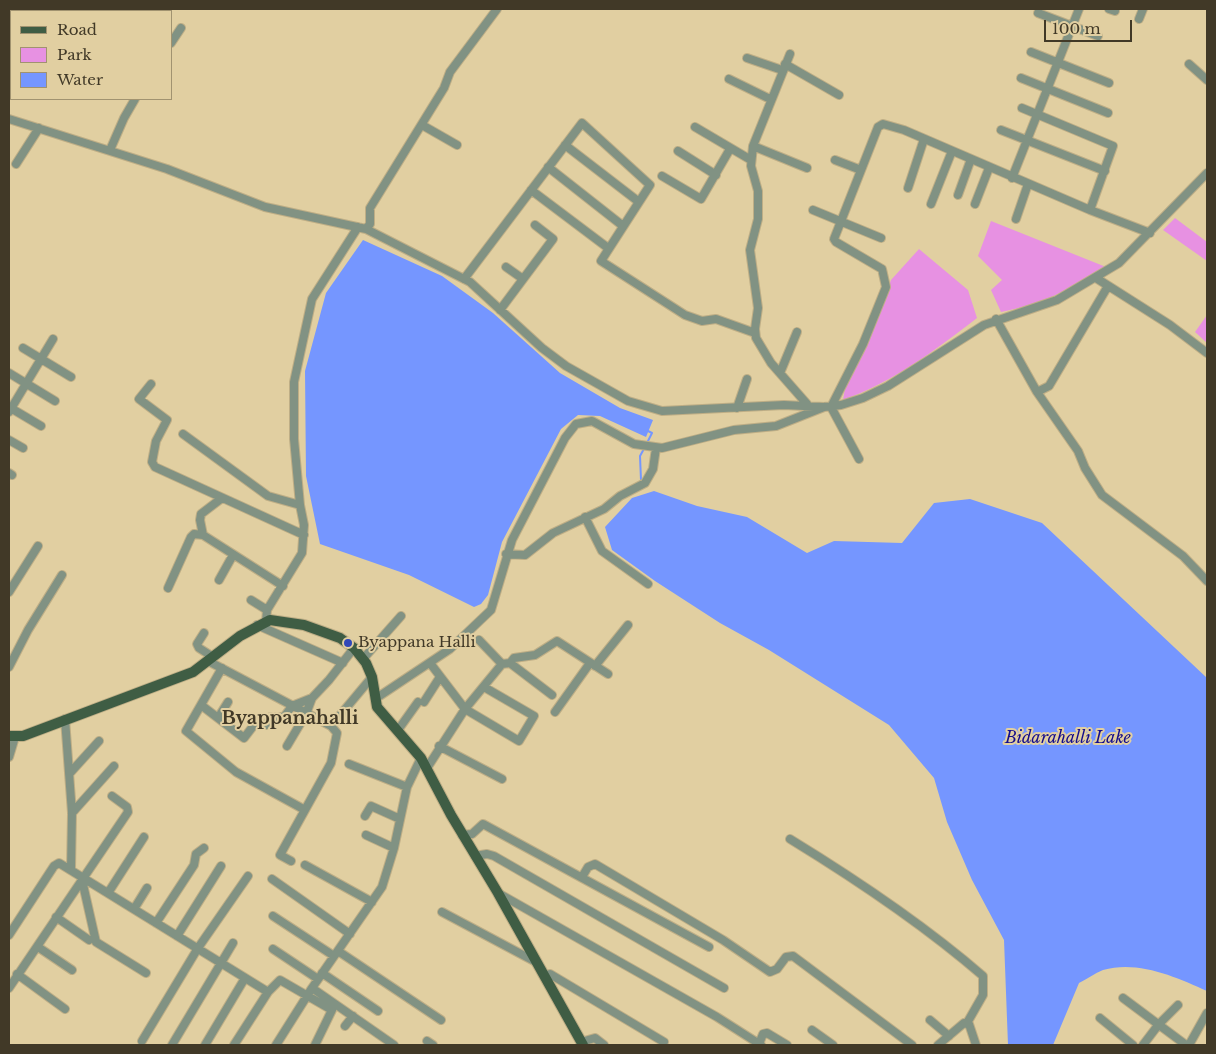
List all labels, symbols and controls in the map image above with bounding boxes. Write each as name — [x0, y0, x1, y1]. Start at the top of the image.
legend — [10, 10, 172, 100]
scale bar — [1046, 10, 1134, 42]
text: 100 m — [1052, 19, 1101, 38]
text: Road — [57, 20, 97, 39]
text: Park — [57, 45, 92, 64]
text: Water — [57, 70, 103, 89]
place label: Byappana Halli — [358, 634, 476, 652]
marker: Byappana Halli — [342, 637, 354, 649]
district label: Byappanahalli — [222, 708, 358, 730]
water label: Bidarahalli Lake — [1005, 728, 1131, 748]

